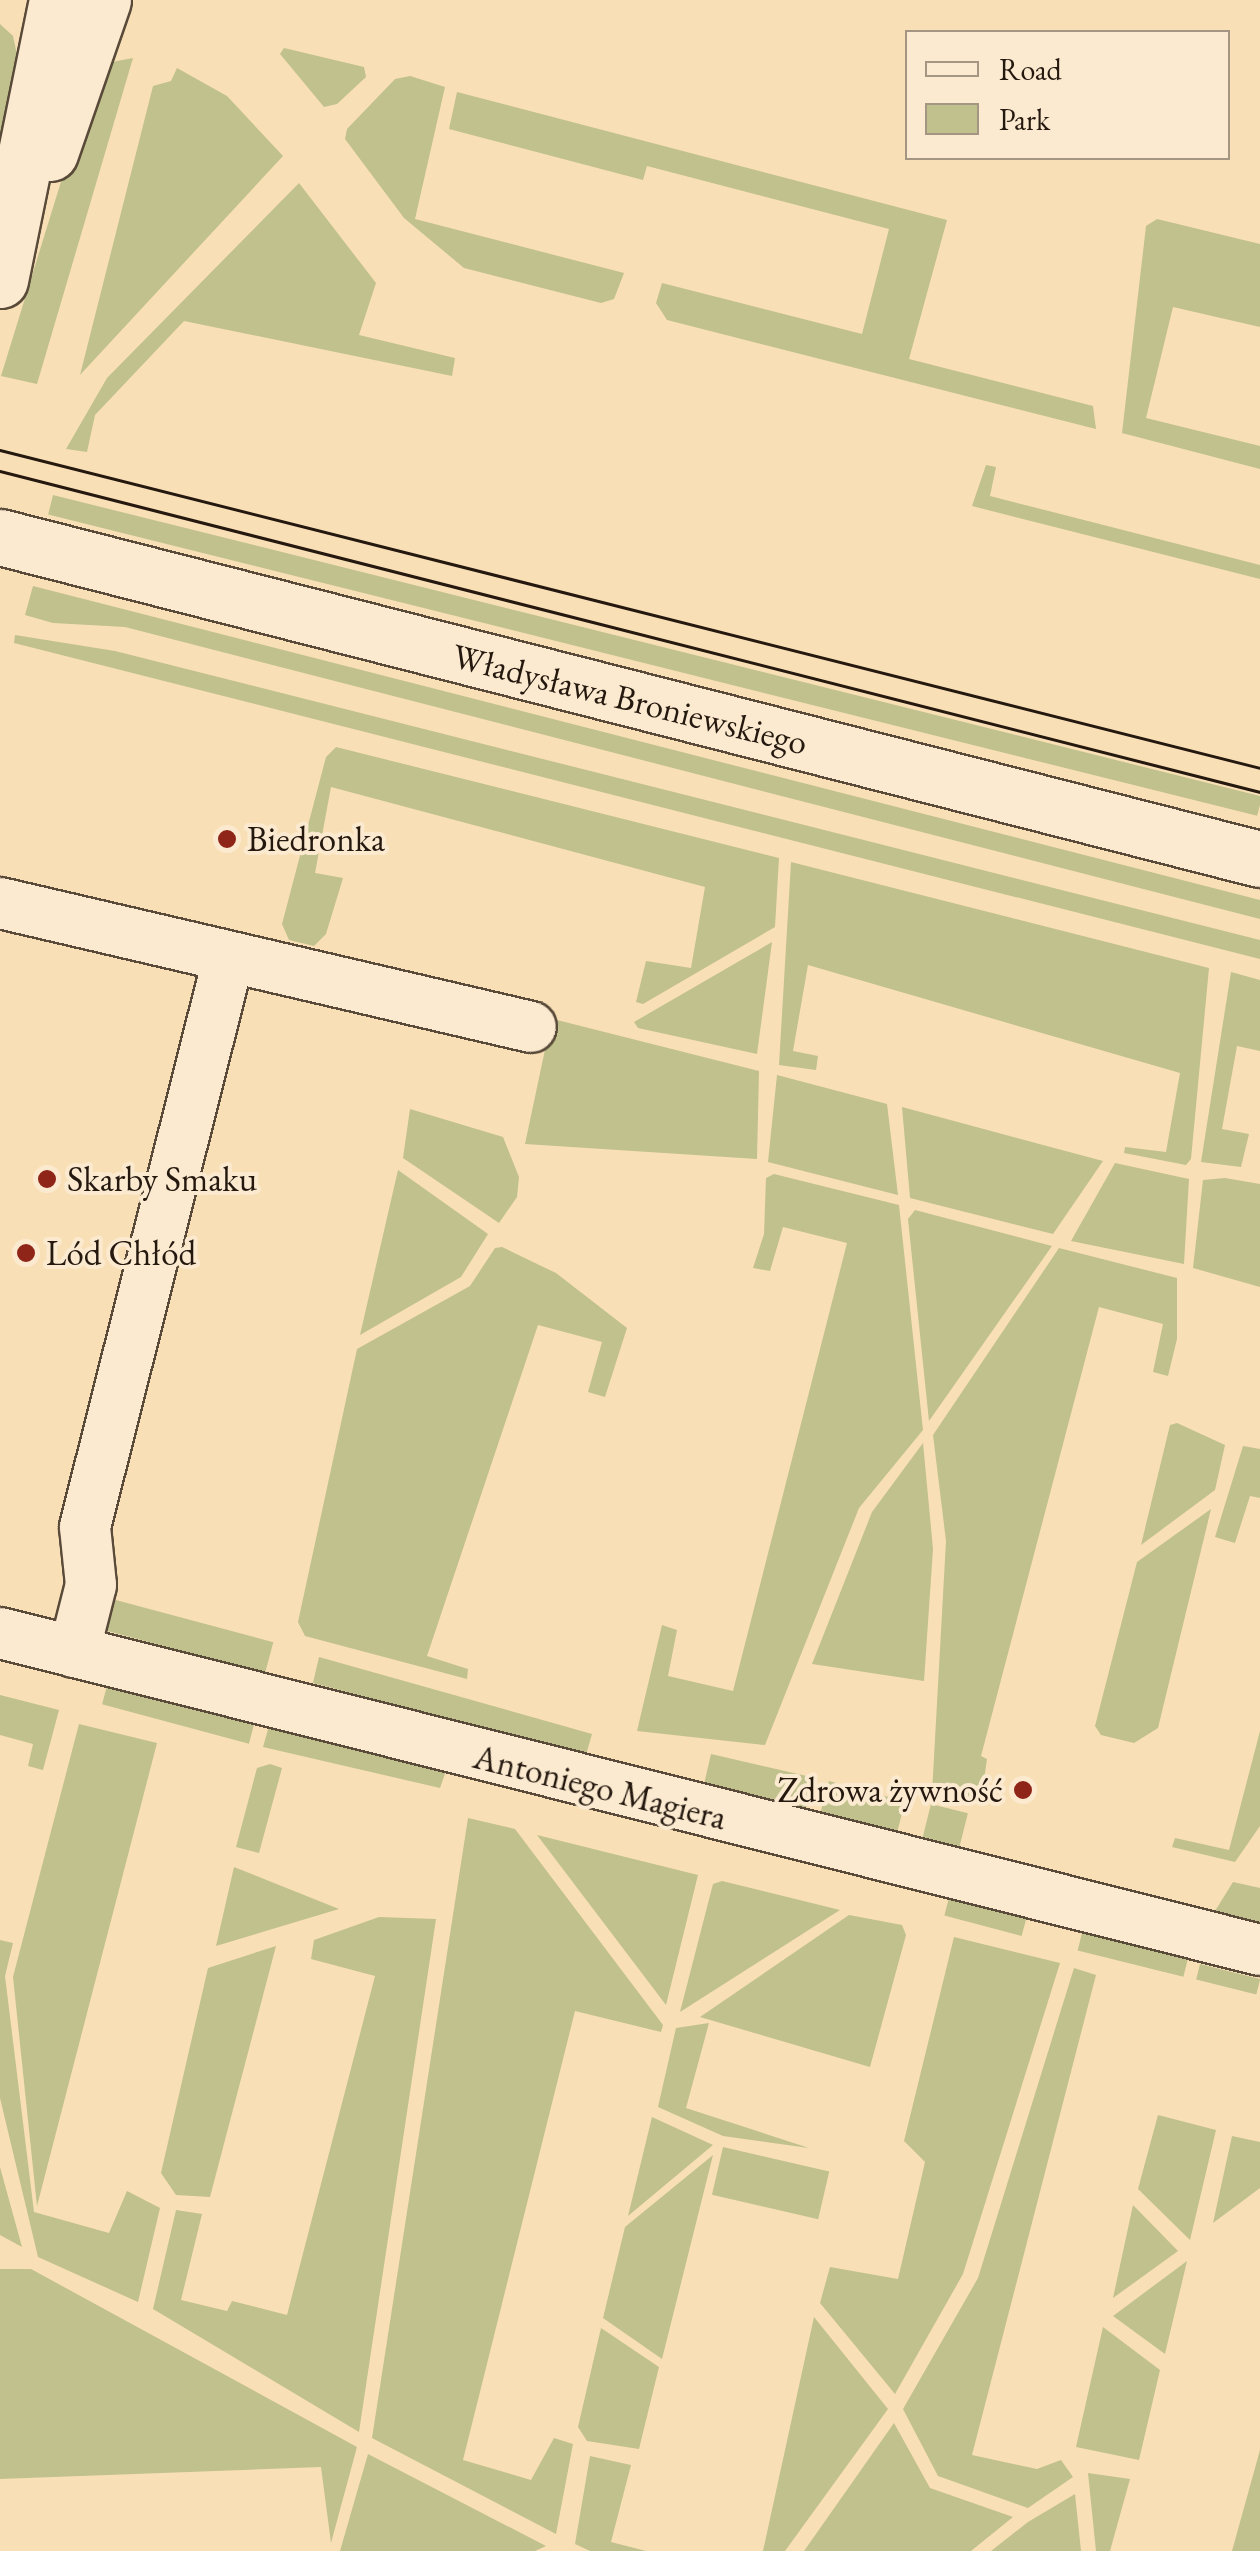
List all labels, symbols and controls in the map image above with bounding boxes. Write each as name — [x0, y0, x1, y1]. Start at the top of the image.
legend — [905, 30, 1230, 160]
text: Road — [999, 50, 1062, 89]
text: Park — [999, 100, 1050, 139]
street label: Władysława Broniewskiego — [448, 635, 812, 763]
place label: Biedronka — [247, 818, 385, 860]
marker: Biedronka — [216, 828, 238, 850]
place label: Skarby Smaku — [67, 1158, 257, 1200]
marker: Skarby Smaku — [36, 1168, 58, 1190]
place label: Lód Chłód — [46, 1232, 196, 1274]
marker: Lód Chłód — [15, 1242, 37, 1264]
street label: Antoniego Magiera — [469, 1735, 731, 1839]
place label: Zdrowa żywność — [777, 1769, 1003, 1811]
marker: Zdrowa żywność — [1012, 1779, 1034, 1801]

